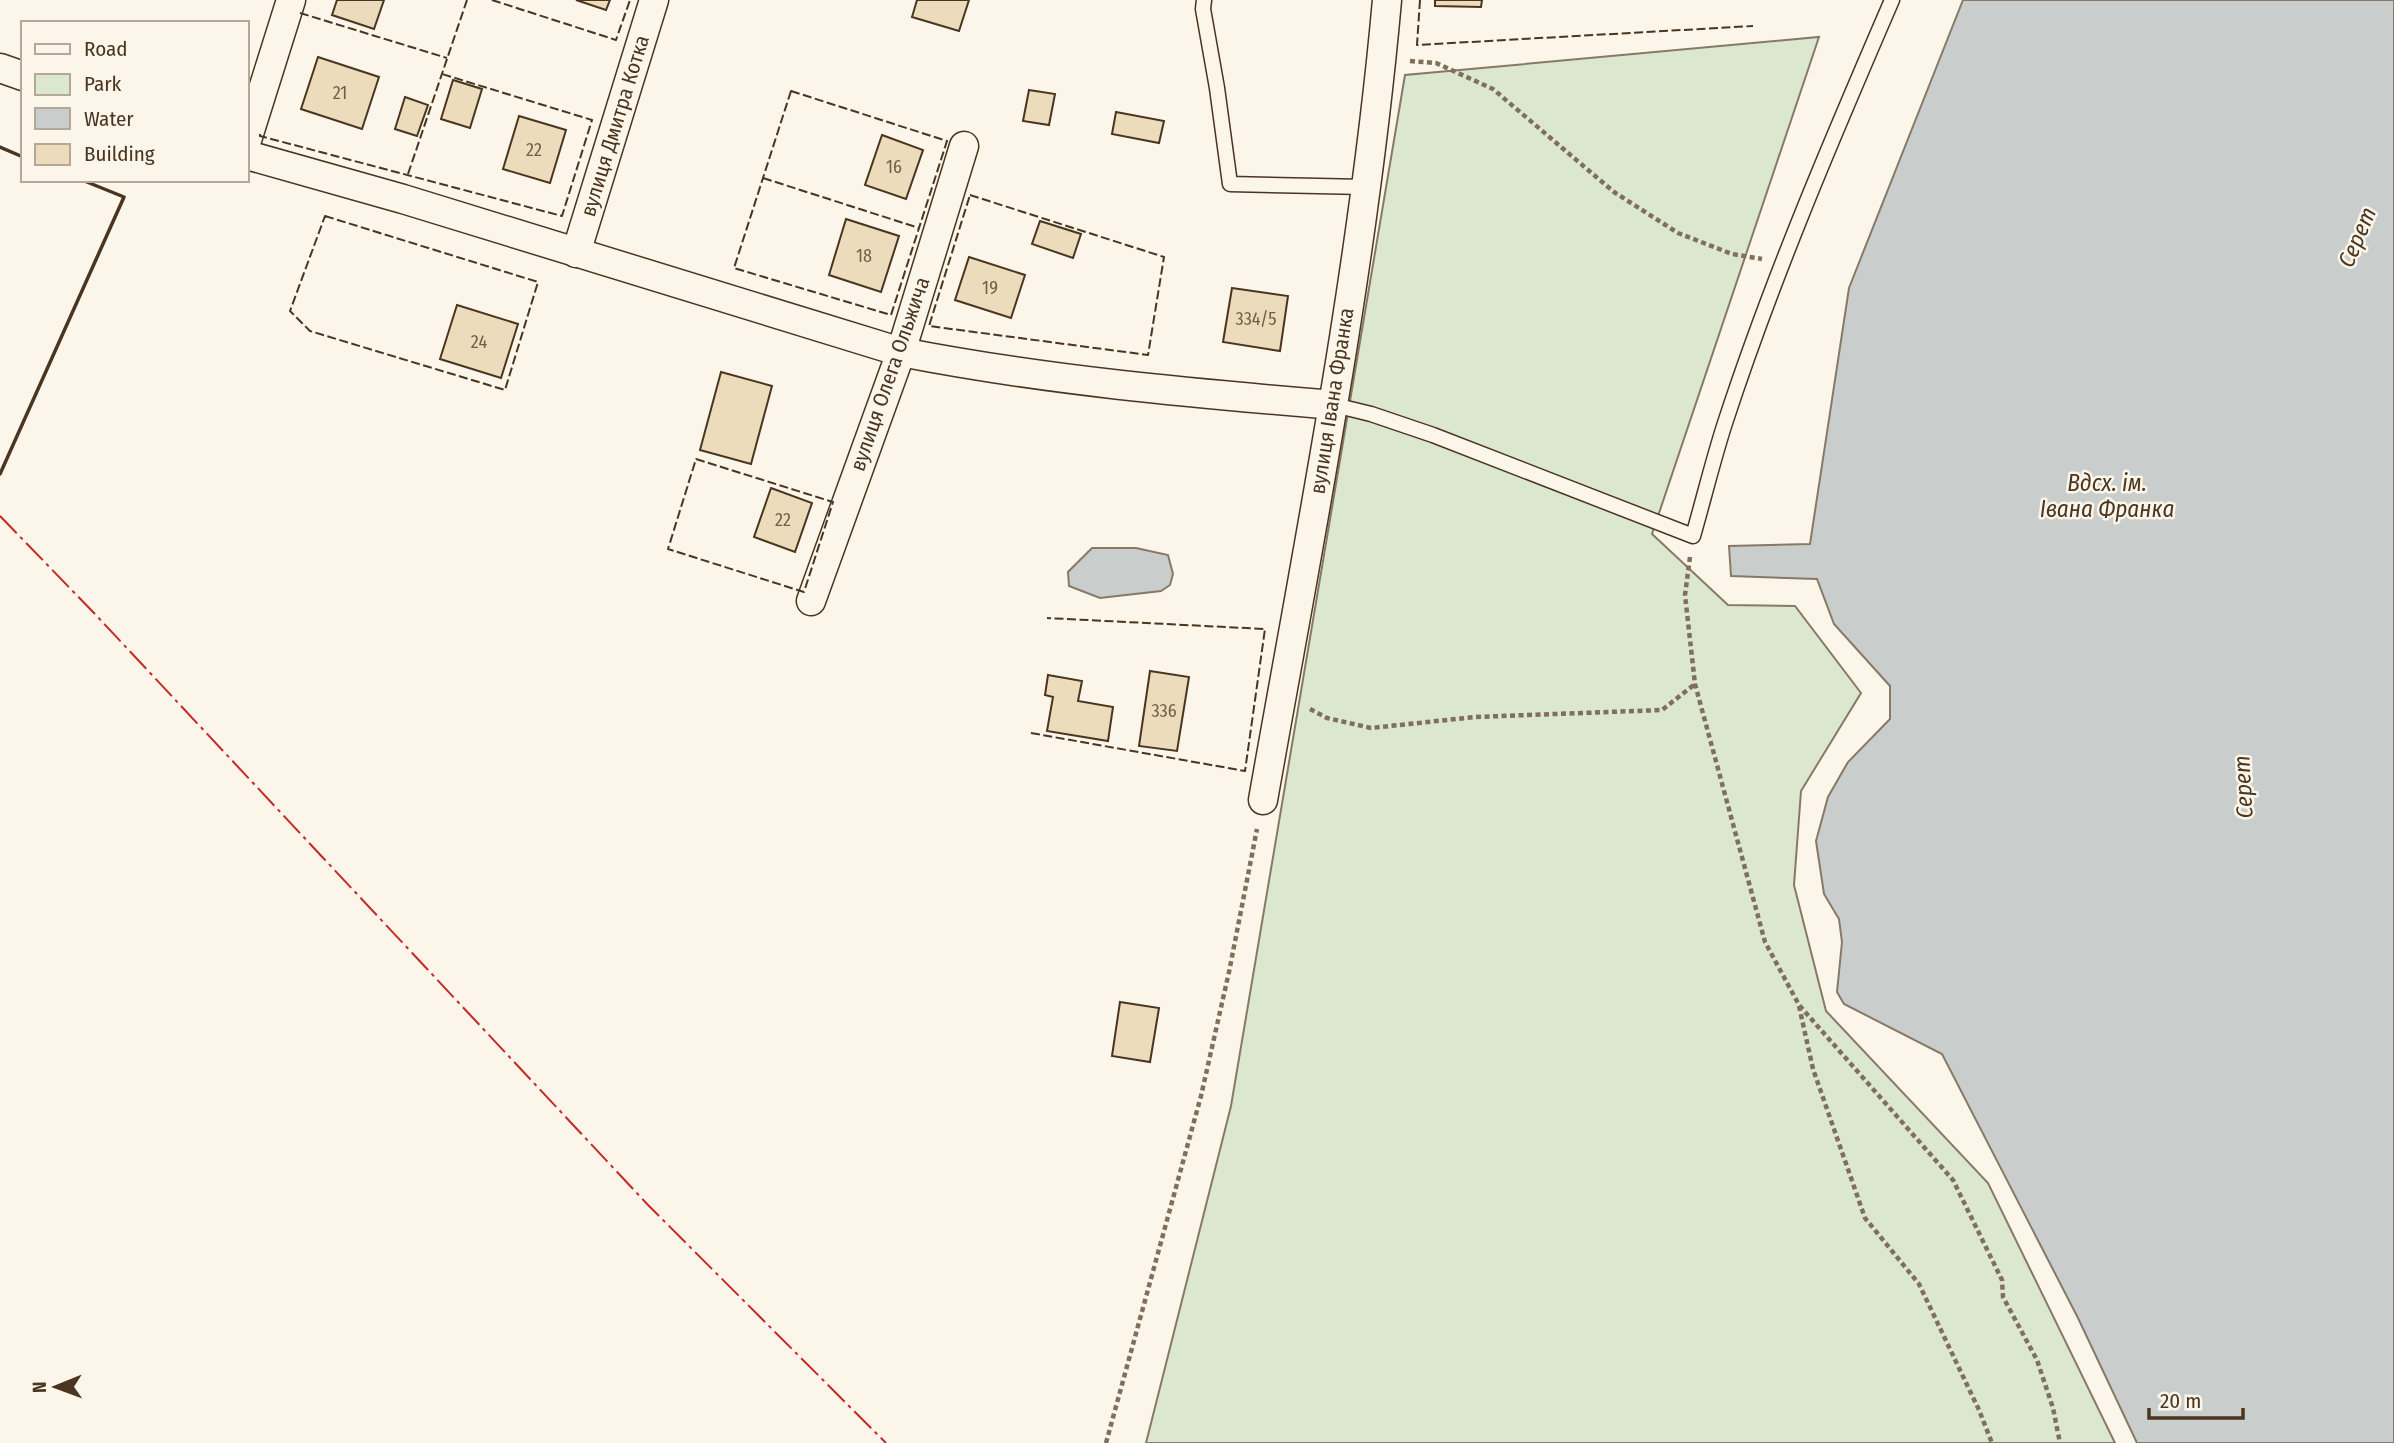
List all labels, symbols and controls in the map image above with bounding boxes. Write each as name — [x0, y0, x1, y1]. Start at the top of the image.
legend — [21, 21, 248, 182]
street label: вулиця Дмитра Котка — [575, 32, 655, 220]
text: Road — [84, 36, 128, 62]
text: Park — [84, 71, 122, 97]
house number: 21 — [333, 82, 347, 104]
text: Water — [84, 106, 134, 132]
house number: 22 — [526, 139, 542, 161]
text: Building — [84, 141, 155, 167]
house number: 16 — [886, 156, 902, 178]
water label: Серет — [2332, 203, 2382, 271]
house number: 18 — [856, 245, 872, 267]
street label: вулиця Олега Ольжича — [845, 274, 935, 474]
house number: 19 — [982, 277, 998, 299]
street label: вулиця Івана Франка — [1304, 306, 1360, 496]
house number: 334/5 — [1236, 308, 1276, 330]
house number: 24 — [471, 331, 487, 353]
water label: Вдсх. ім. Івана Франка — [2040, 469, 2174, 523]
house number: 22 — [775, 509, 791, 531]
house number: 336 — [1151, 700, 1177, 722]
water label: Серет — [2227, 755, 2259, 819]
north arrow — [21, 1352, 91, 1422]
scale bar — [2149, 1376, 2244, 1420]
text: N — [28, 1381, 51, 1393]
text: 20 m — [2160, 1388, 2201, 1414]

